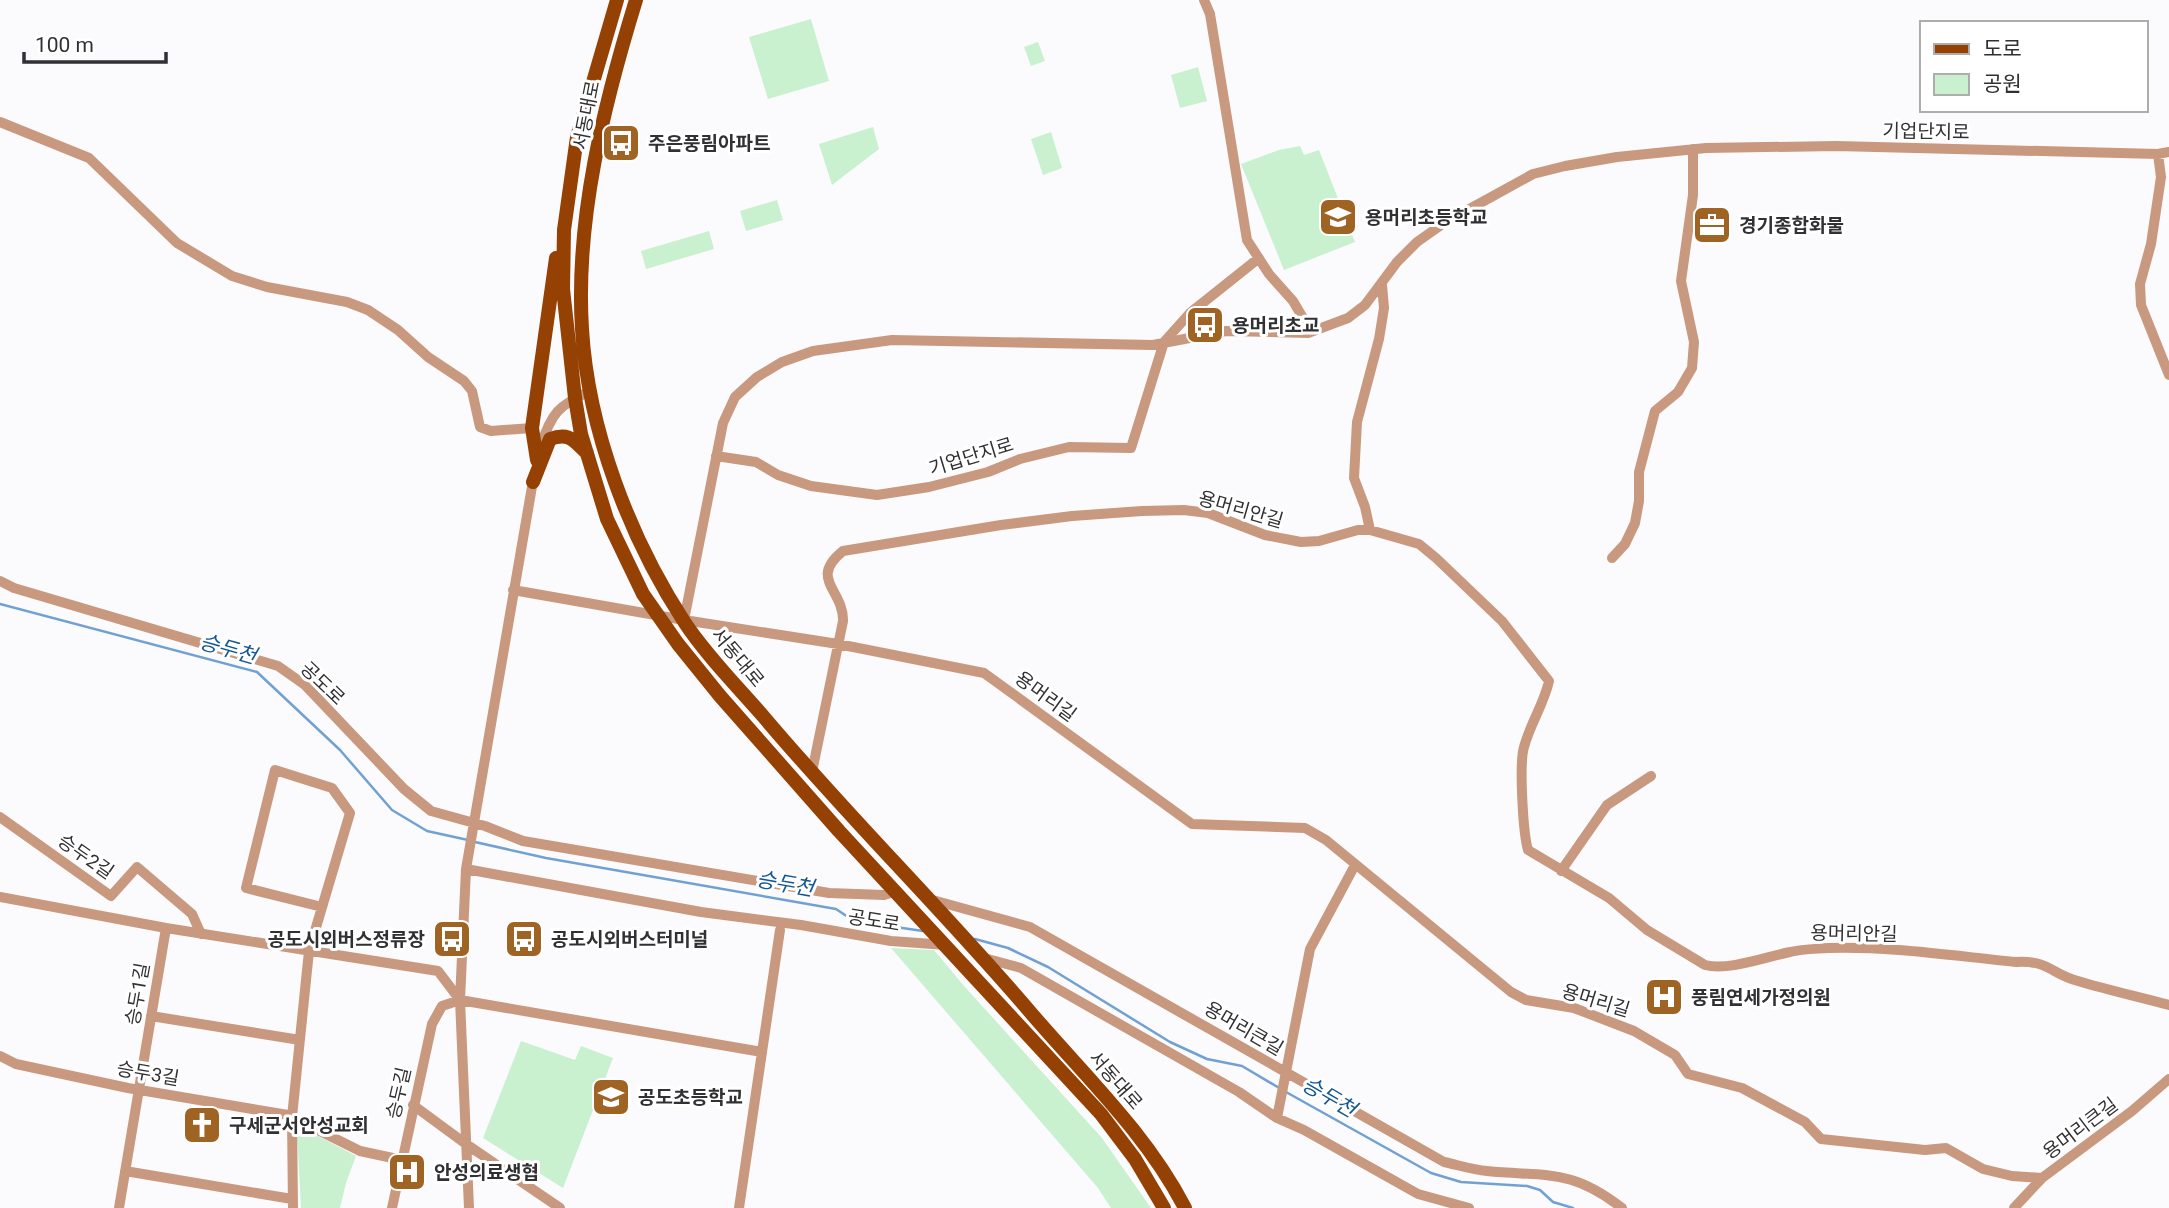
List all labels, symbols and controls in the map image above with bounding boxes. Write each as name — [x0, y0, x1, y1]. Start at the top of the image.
scale bar — [24, 21, 166, 65]
legend — [1920, 21, 2148, 112]
text: 100 m — [35, 33, 94, 57]
text: 도로 — [1983, 37, 2022, 61]
text: 공원 — [1983, 72, 2022, 96]
street label: 서동대로 — [569, 79, 604, 152]
street label: 기업단지로 — [1882, 119, 1970, 144]
bus stop icon: 주은풍림아파트 — [600, 122, 642, 164]
place label: 주은풍림아파트 — [648, 132, 770, 155]
school or university icon: 용머리초등학교 — [1317, 196, 1359, 238]
office icon: 경기종합화물 — [1691, 204, 1733, 246]
place label: 용머리초등학교 — [1365, 206, 1487, 229]
place label: 경기종합화물 — [1739, 214, 1844, 237]
bus stop icon: 용머리초교 — [1184, 304, 1226, 346]
place label: 용머리초교 — [1232, 314, 1319, 337]
street label: 기업단지로 — [926, 433, 1016, 480]
street label: 용머리안길 — [1196, 486, 1286, 533]
street label: 서동대로 — [706, 623, 769, 691]
water label: 승두천 — [197, 629, 262, 669]
street label: 공도로 — [296, 657, 350, 710]
street label: 용머리길 — [1011, 667, 1081, 726]
street label: 승두2길 — [53, 829, 118, 884]
water label: 승두천 — [754, 867, 818, 901]
street label: 공도로 — [846, 905, 902, 936]
bus stop icon: 공도시외버스정류장 — [431, 918, 473, 960]
bus stop icon: 공도시외버스터미널 — [503, 918, 545, 960]
street label: 용머리안길 — [1810, 921, 1898, 946]
place label: 공도시외버스정류장 — [268, 928, 425, 951]
place label: 공도시외버스터미널 — [551, 928, 708, 951]
street label: 승두1길 — [121, 961, 154, 1027]
hospital icon: 풍림연세가정의원 — [1643, 976, 1685, 1018]
street label: 용머리길 — [1559, 979, 1633, 1022]
place label: 풍림연세가정의원 — [1691, 986, 1831, 1009]
street label: 용머리큰길 — [1200, 997, 1287, 1060]
street label: 서동대로 — [1084, 1046, 1147, 1114]
street label: 승두3길 — [115, 1057, 181, 1090]
street label: 승두길 — [381, 1065, 416, 1121]
water label: 승두천 — [1298, 1072, 1362, 1123]
school or university icon: 공도초등학교 — [590, 1076, 632, 1118]
place label: 공도초등학교 — [638, 1086, 743, 1109]
street label: 용머리큰길 — [2038, 1093, 2122, 1164]
church icon: 구세군서안성교회 — [181, 1104, 223, 1146]
place label: 구세군서안성교회 — [229, 1114, 369, 1137]
hospital icon: 안성의료생협 — [386, 1151, 428, 1193]
place label: 안성의료생협 — [434, 1161, 539, 1184]

